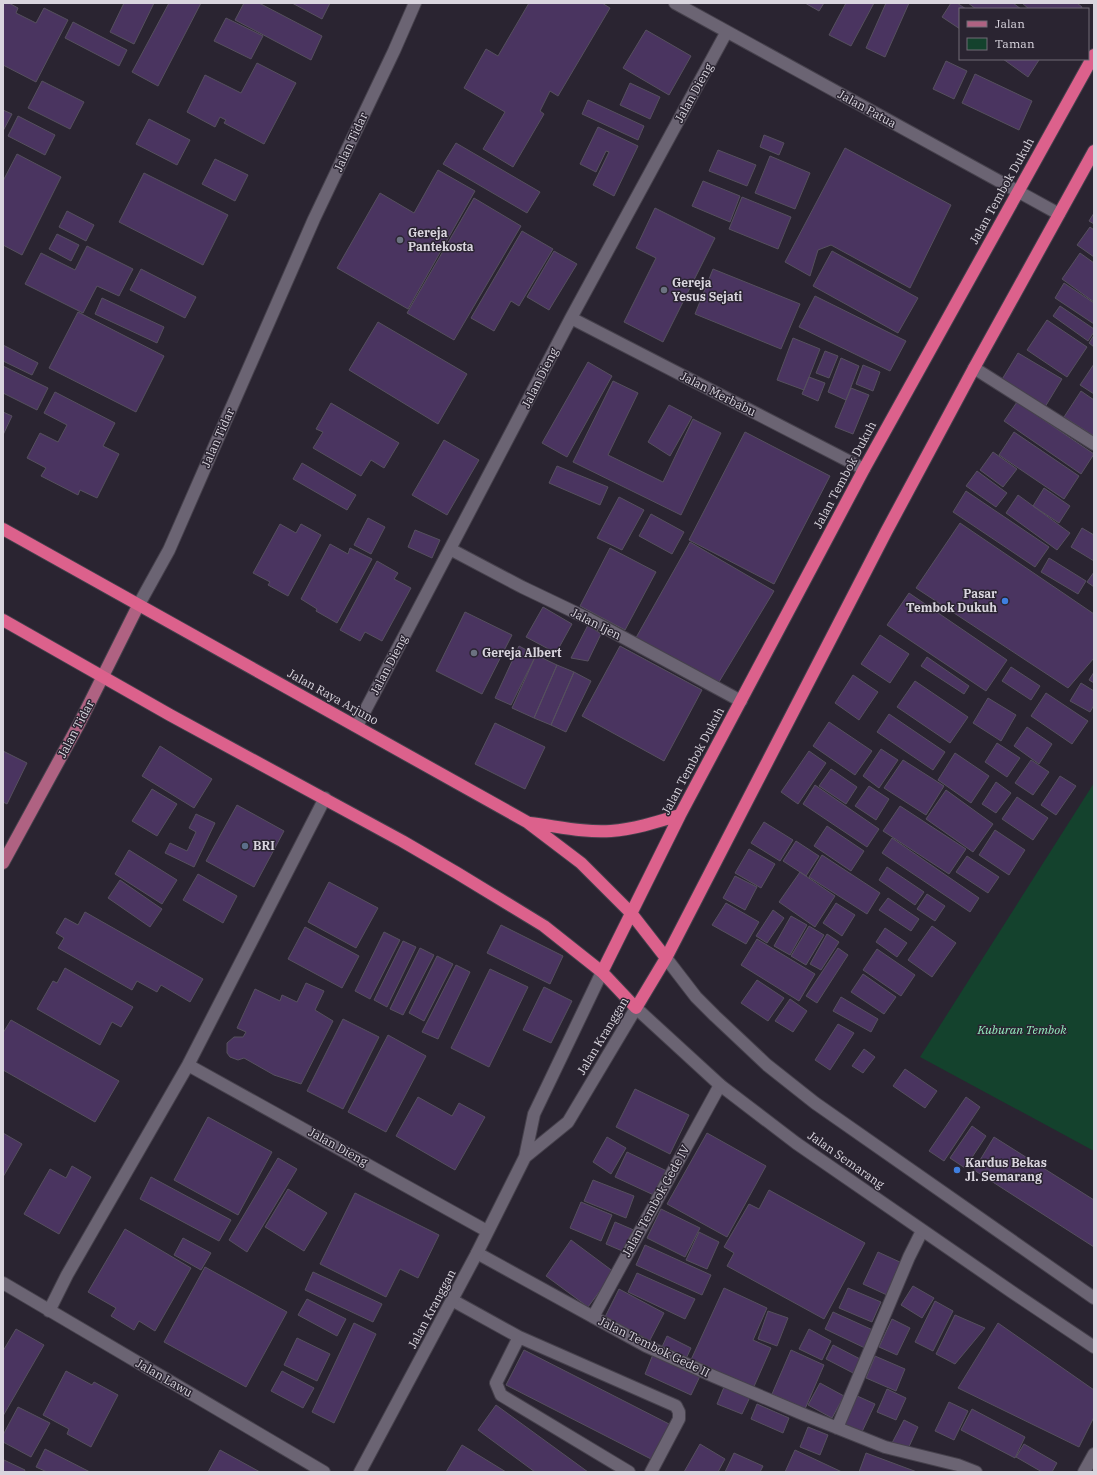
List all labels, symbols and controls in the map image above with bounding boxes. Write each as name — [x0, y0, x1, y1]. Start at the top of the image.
legend — [959, 8, 1089, 60]
text: Jalan — [995, 16, 1025, 31]
text: Taman — [995, 36, 1035, 51]
street label: Jalan Dieng — [671, 60, 716, 125]
street label: Jalan Patua — [835, 86, 899, 131]
street label: Jalan Tidar — [330, 109, 371, 174]
street label: Jalan Tembok Dukuh — [966, 135, 1037, 247]
place label: Gereja Pantekosta — [408, 225, 474, 254]
marker: Gereja Pantekosta — [395, 235, 405, 245]
place label: Gereja Yesus Sejati — [672, 275, 742, 304]
marker: Gereja Yesus Sejati — [659, 285, 669, 295]
street label: Jalan Dieng — [518, 345, 561, 410]
street label: Jalan Merbabu — [678, 368, 759, 419]
street label: Jalan Tidar — [198, 405, 238, 470]
street label: Jalan Tembok Dukuh — [810, 418, 879, 531]
place label: Pasar Tembok Dukuh — [906, 586, 997, 615]
marker: Pasar Tembok Dukuh — [1000, 596, 1010, 606]
street label: Jalan Ijen — [569, 605, 624, 643]
street label: Jalan Dieng — [367, 632, 411, 697]
place label: Gereja Albert — [482, 645, 562, 660]
marker: Gereja Albert — [469, 648, 479, 658]
street label: Jalan Raya Arjuno — [285, 665, 382, 728]
street label: Jalan Tidar — [54, 697, 97, 760]
street label: Jalan Tembok Dukuh — [658, 704, 727, 817]
place label: BRI — [253, 838, 275, 853]
marker: BRI — [240, 841, 250, 851]
street label: Jalan Kranggan — [574, 994, 632, 1077]
park label: Kuburan Tembok — [976, 1022, 1067, 1037]
street label: Jalan Dieng — [306, 1124, 371, 1169]
street label: Jalan Semarang — [805, 1128, 888, 1192]
street label: Jalan Tembok Gede IV — [619, 1142, 693, 1259]
place label: Kardus Bekas Jl. Semarang — [965, 1155, 1047, 1184]
marker: Kardus Bekas Jl. Semarang — [952, 1165, 962, 1175]
street label: Jalan Kranggan — [404, 1266, 459, 1351]
street label: Jalan Tembok Gede II — [596, 1313, 712, 1380]
street label: Jalan Lawu — [133, 1355, 196, 1400]

